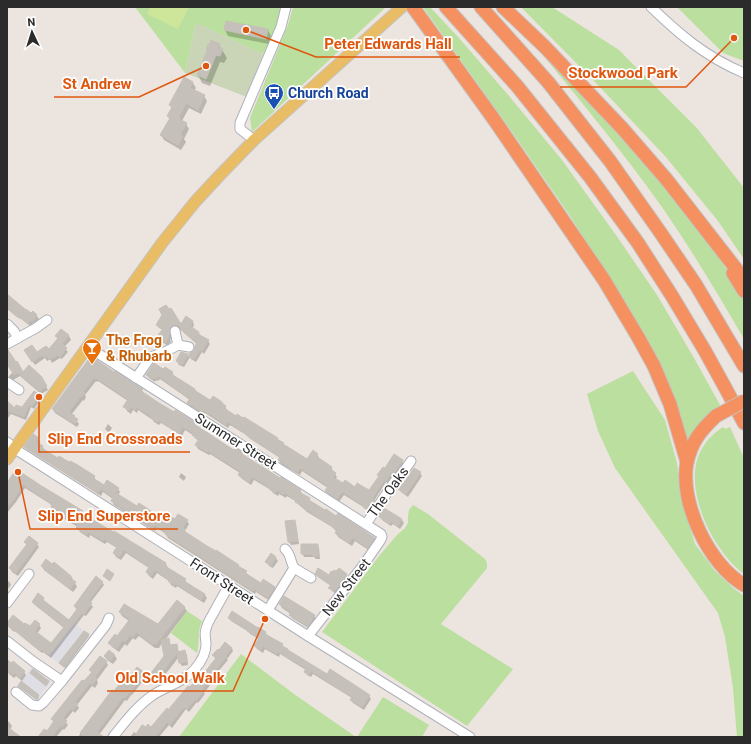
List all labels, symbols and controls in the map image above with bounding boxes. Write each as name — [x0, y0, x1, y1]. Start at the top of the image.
north arrow — [12, 12, 52, 52]
text: N — [27, 16, 36, 29]
callout: Peter Edwards Hall — [316, 30, 460, 57]
text: Peter Edwards Hall — [324, 35, 452, 53]
callout: Stockwood Park — [560, 60, 686, 87]
text: Stockwood Park — [568, 64, 679, 82]
callout: St Andrew — [54, 70, 139, 97]
text: St Andrew — [62, 75, 132, 93]
bus stop icon: Church Road — [263, 82, 285, 110]
place label: Church Road — [288, 85, 369, 101]
place label: The Frog & Rhubarb — [106, 332, 172, 364]
bar icon: The Frog & Rhubarb — [81, 337, 103, 365]
street label: Summer Street — [192, 410, 280, 473]
callout: Slip End Crossroads — [39, 425, 190, 452]
text: Slip End Crossroads — [47, 430, 183, 448]
street label: The Oaks — [364, 464, 412, 520]
callout: Slip End Superstore — [30, 502, 178, 529]
text: Slip End Superstore — [38, 507, 170, 525]
street label: Front Street — [187, 554, 257, 608]
street label: New Street — [319, 555, 374, 619]
callout: Old School Walk — [107, 664, 233, 691]
text: Old School Walk — [115, 669, 226, 687]

